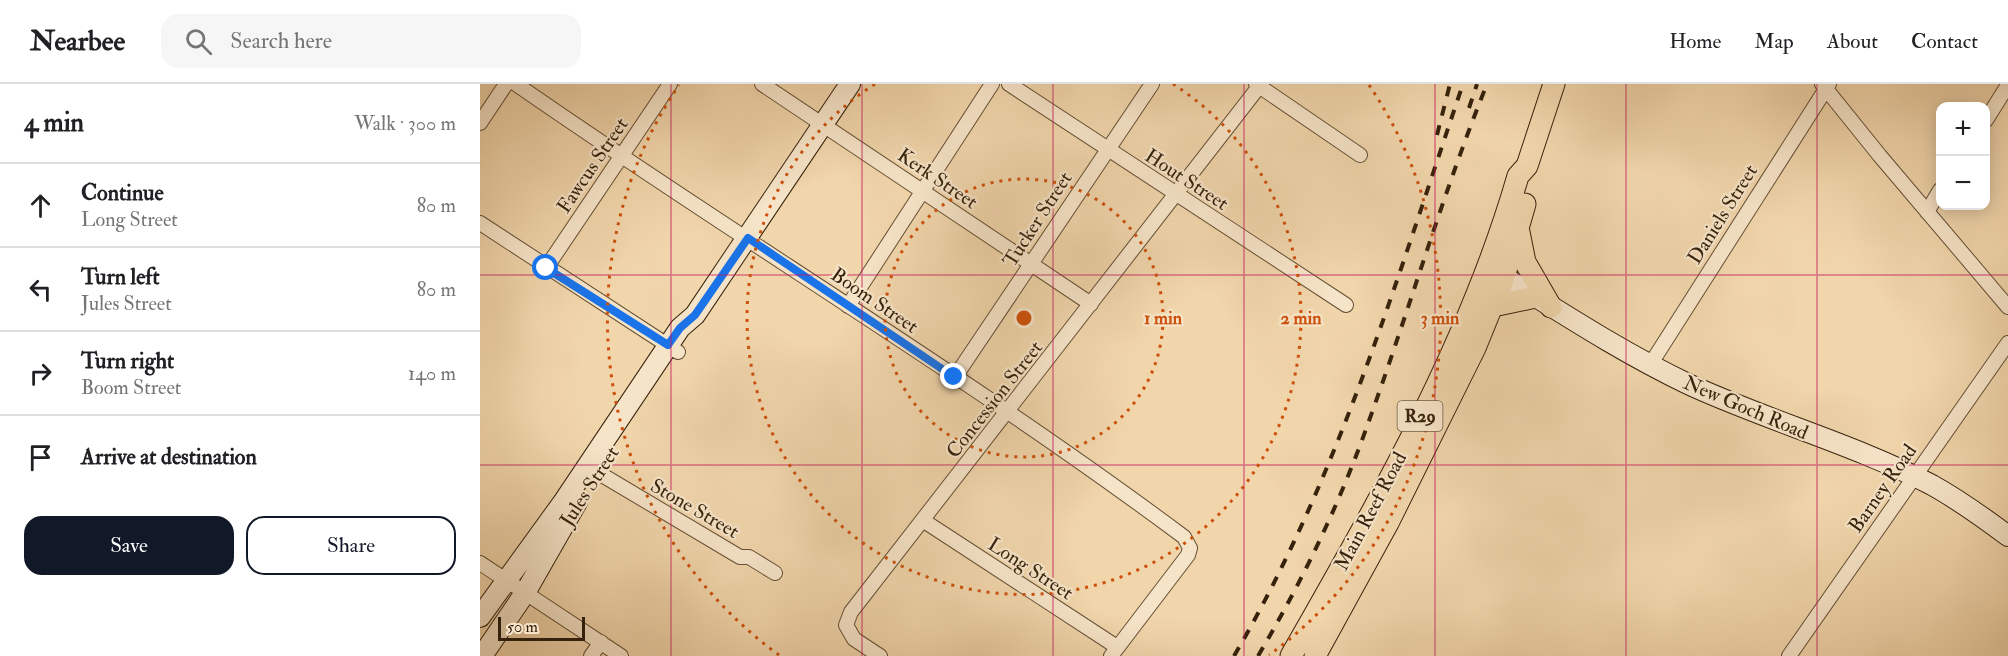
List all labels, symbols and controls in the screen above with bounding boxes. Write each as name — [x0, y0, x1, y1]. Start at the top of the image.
search box — [161, 14, 581, 68]
text: Nearbee — [30, 24, 125, 59]
icon: search — [182, 25, 215, 58]
text: Search here — [230, 27, 332, 55]
text: Home — [1669, 28, 1721, 55]
text: Map — [1754, 28, 1794, 55]
text: About — [1827, 28, 1878, 55]
text: Contact — [1911, 28, 1978, 55]
map controls — [1936, 102, 1990, 210]
button: + — [1936, 102, 1990, 156]
text: 4 min — [24, 107, 84, 139]
text: Walk · 300 m — [354, 111, 456, 136]
street label: Fawcus Street — [551, 112, 634, 218]
street label: Kerk Street — [893, 142, 983, 215]
street label: Hout Street — [1140, 143, 1234, 216]
button: − — [1936, 156, 1990, 210]
street label: Daniels Street — [1682, 159, 1763, 269]
street label: Tucker Street — [997, 166, 1078, 272]
text: Continue — [81, 179, 164, 207]
icon: ahead — [24, 189, 57, 222]
text: 80 m — [417, 193, 456, 218]
text: Long Street — [81, 207, 178, 232]
route start — [532, 254, 558, 280]
street label: Boom Street — [826, 262, 924, 339]
text: Turn left — [81, 263, 160, 291]
icon: left — [24, 273, 57, 306]
text: 80 m — [417, 277, 456, 302]
text: Jules Street — [81, 291, 172, 316]
text: 1 min — [1144, 307, 1183, 330]
text: 2 min — [1281, 307, 1322, 330]
text: 3 min — [1421, 307, 1460, 330]
centre of rings — [1014, 308, 1034, 328]
street label: Concession Street — [941, 335, 1048, 463]
text: Turn right — [81, 347, 174, 375]
icon: right — [24, 357, 57, 390]
text: 140 m — [408, 361, 456, 386]
route end — [940, 363, 966, 389]
street label: New Goch Road — [1680, 370, 1812, 445]
text: Boom Street — [81, 375, 181, 400]
road number: R29 — [1398, 401, 1442, 431]
street label: Barney Road — [1843, 439, 1922, 537]
icon: arrive — [24, 441, 57, 474]
street label: Jules Street — [554, 441, 625, 532]
text: Arrive at destination — [81, 443, 257, 471]
street label: Main Reef Road — [1329, 448, 1412, 575]
street label: Stone Street — [646, 473, 744, 544]
button: Save — [24, 516, 234, 575]
button: Share — [246, 516, 456, 575]
street label: Long Street — [983, 532, 1079, 606]
scale bar — [498, 614, 585, 642]
text: 50 m — [507, 617, 538, 637]

